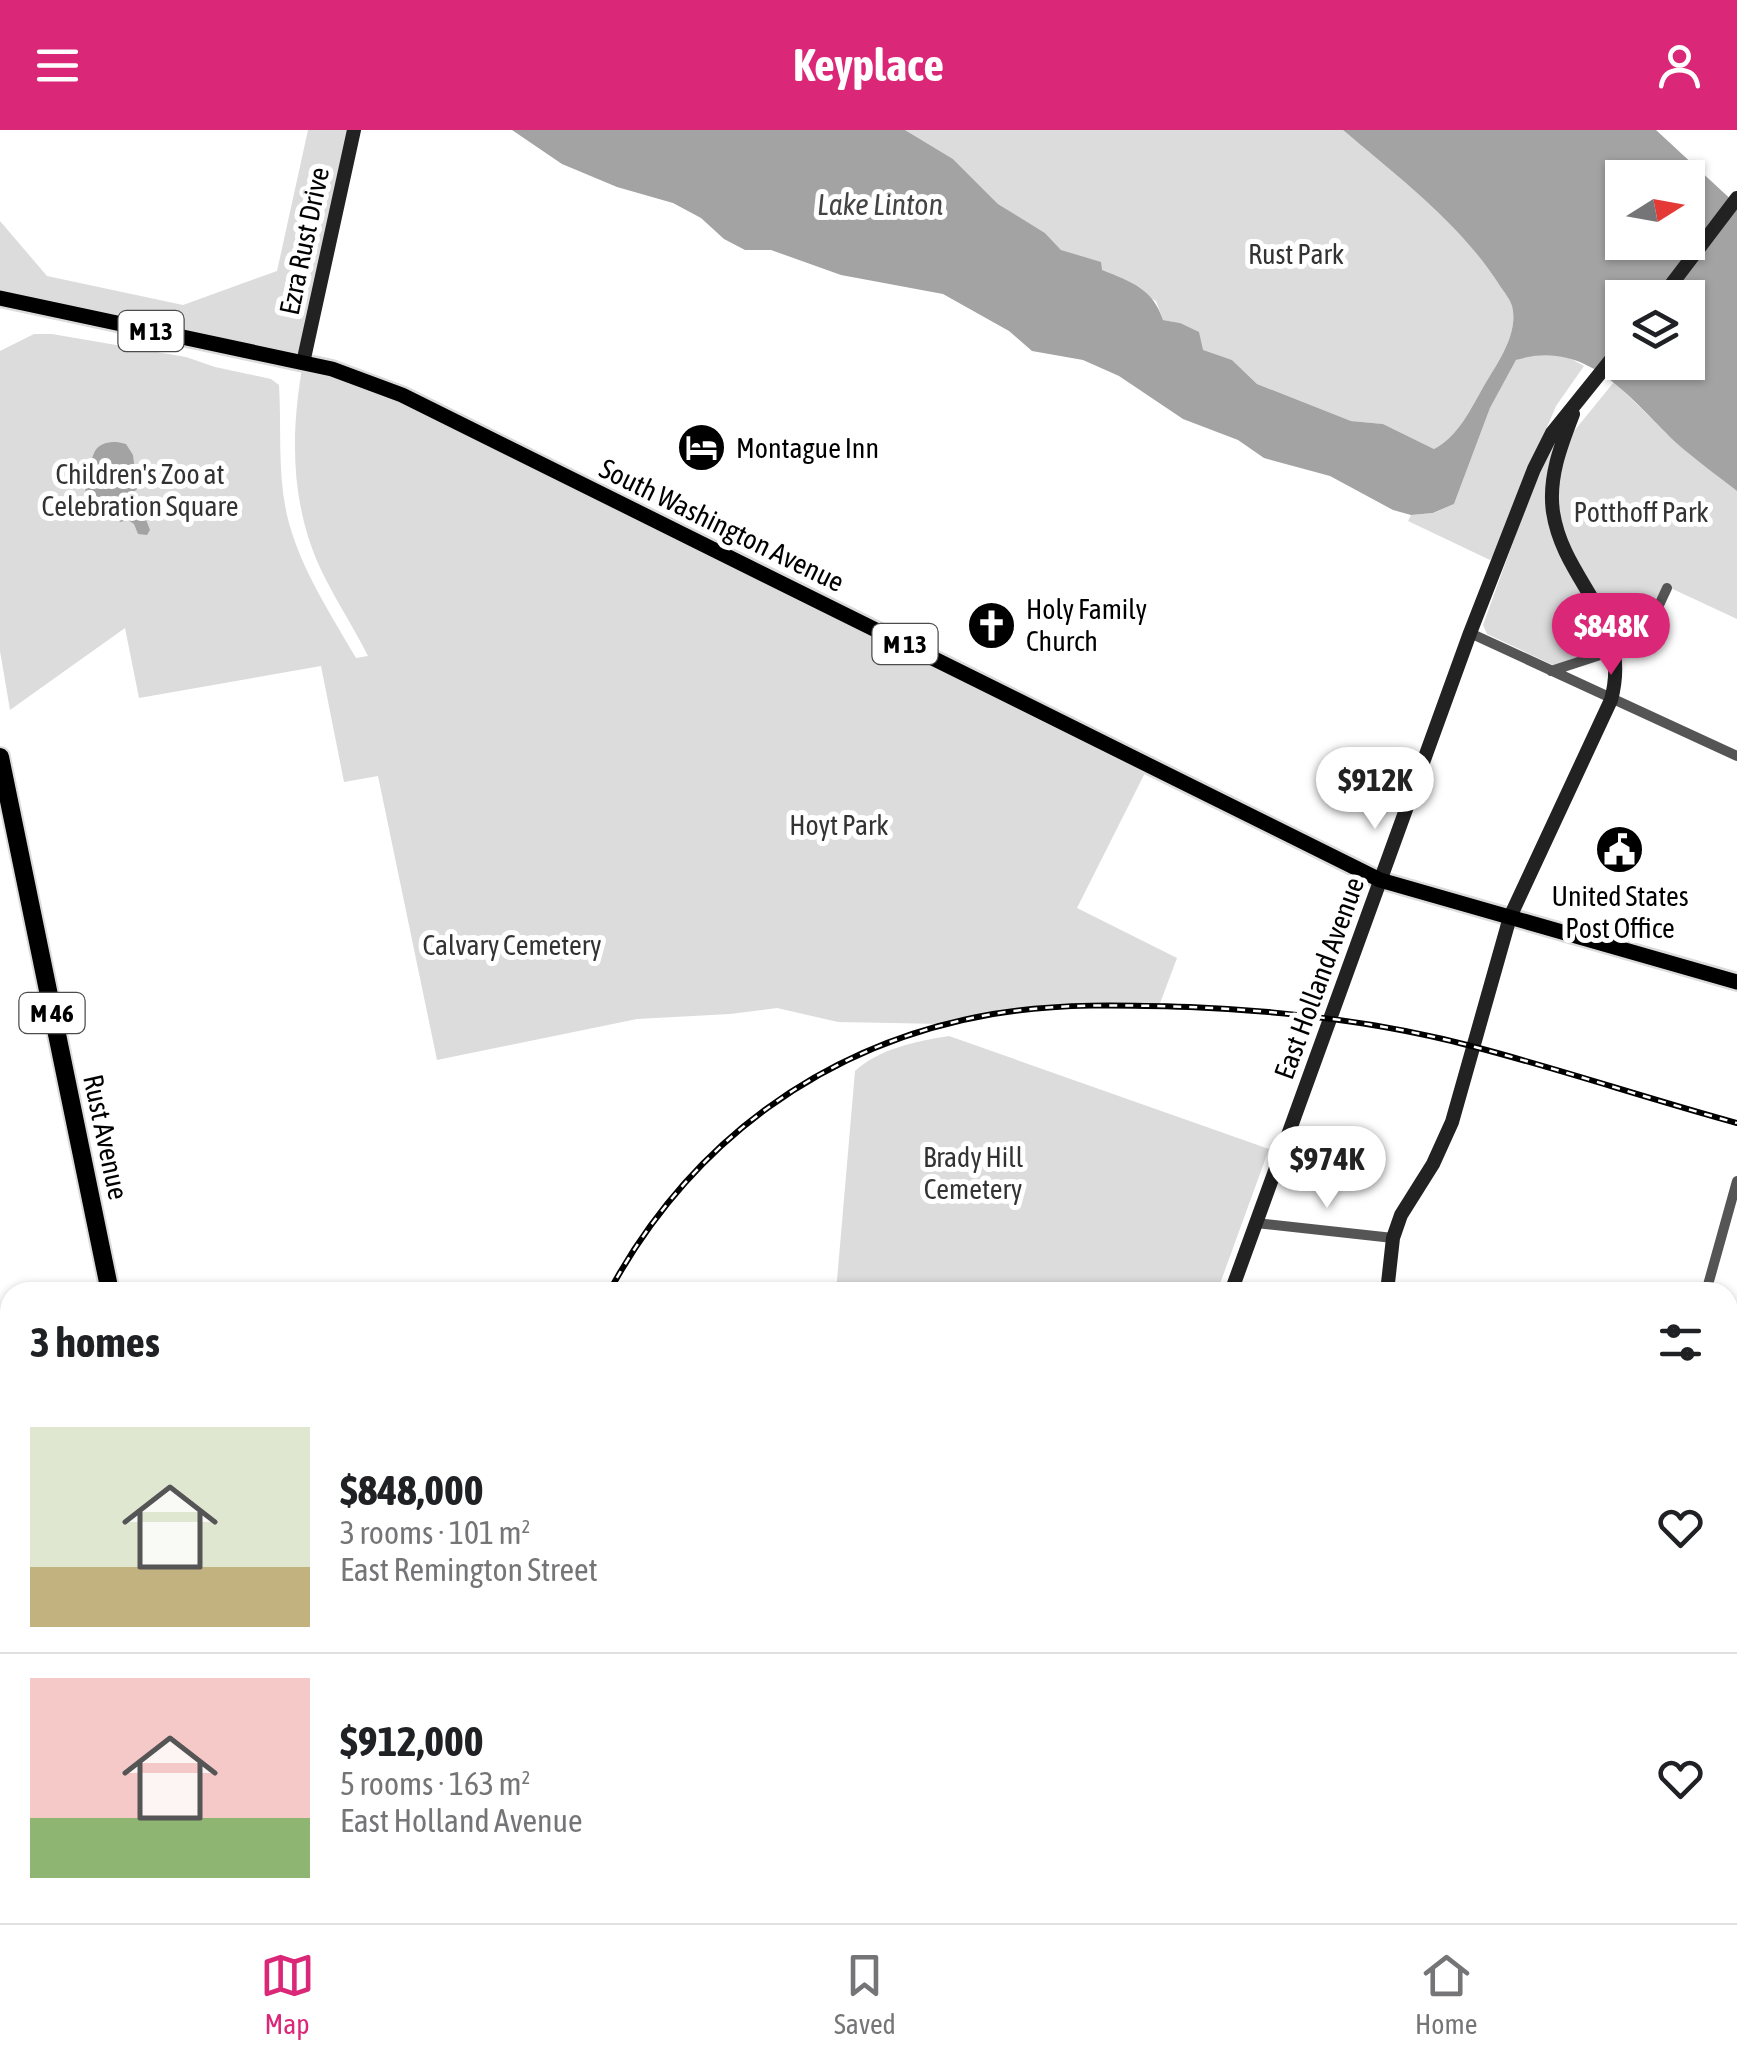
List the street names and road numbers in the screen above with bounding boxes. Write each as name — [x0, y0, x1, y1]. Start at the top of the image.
street label: Ezra Rust Drive — [273, 164, 335, 318]
road number: M 13 — [118, 311, 184, 351]
street label: South Washington Avenue — [595, 452, 849, 598]
road number: M 13 — [872, 624, 938, 664]
street label: East Holland Avenue — [1268, 873, 1370, 1083]
road number: M 46 — [20, 993, 84, 1033]
street label: Rust Avenue — [77, 1072, 135, 1202]

